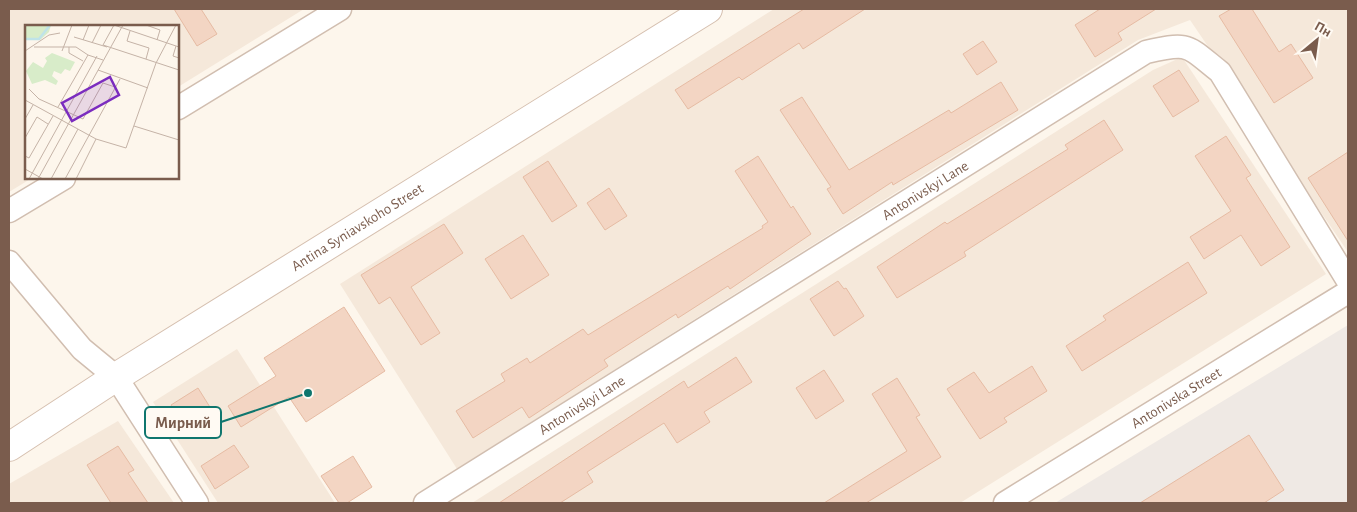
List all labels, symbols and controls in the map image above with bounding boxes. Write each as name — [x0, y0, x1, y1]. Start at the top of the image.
north arrow — [1292, 15, 1342, 65]
text: Пн — [1312, 19, 1334, 40]
inset map — [25, 25, 179, 179]
street label: Antonivskyi Lane — [880, 158, 971, 223]
street label: Antina Syniavskoho Street — [289, 181, 426, 274]
street label: Antonivska Street — [1129, 365, 1224, 431]
street label: Antonivskyi Lane — [536, 373, 628, 438]
callout: Мирний — [145, 407, 221, 438]
text: Мирний — [155, 415, 211, 431]

